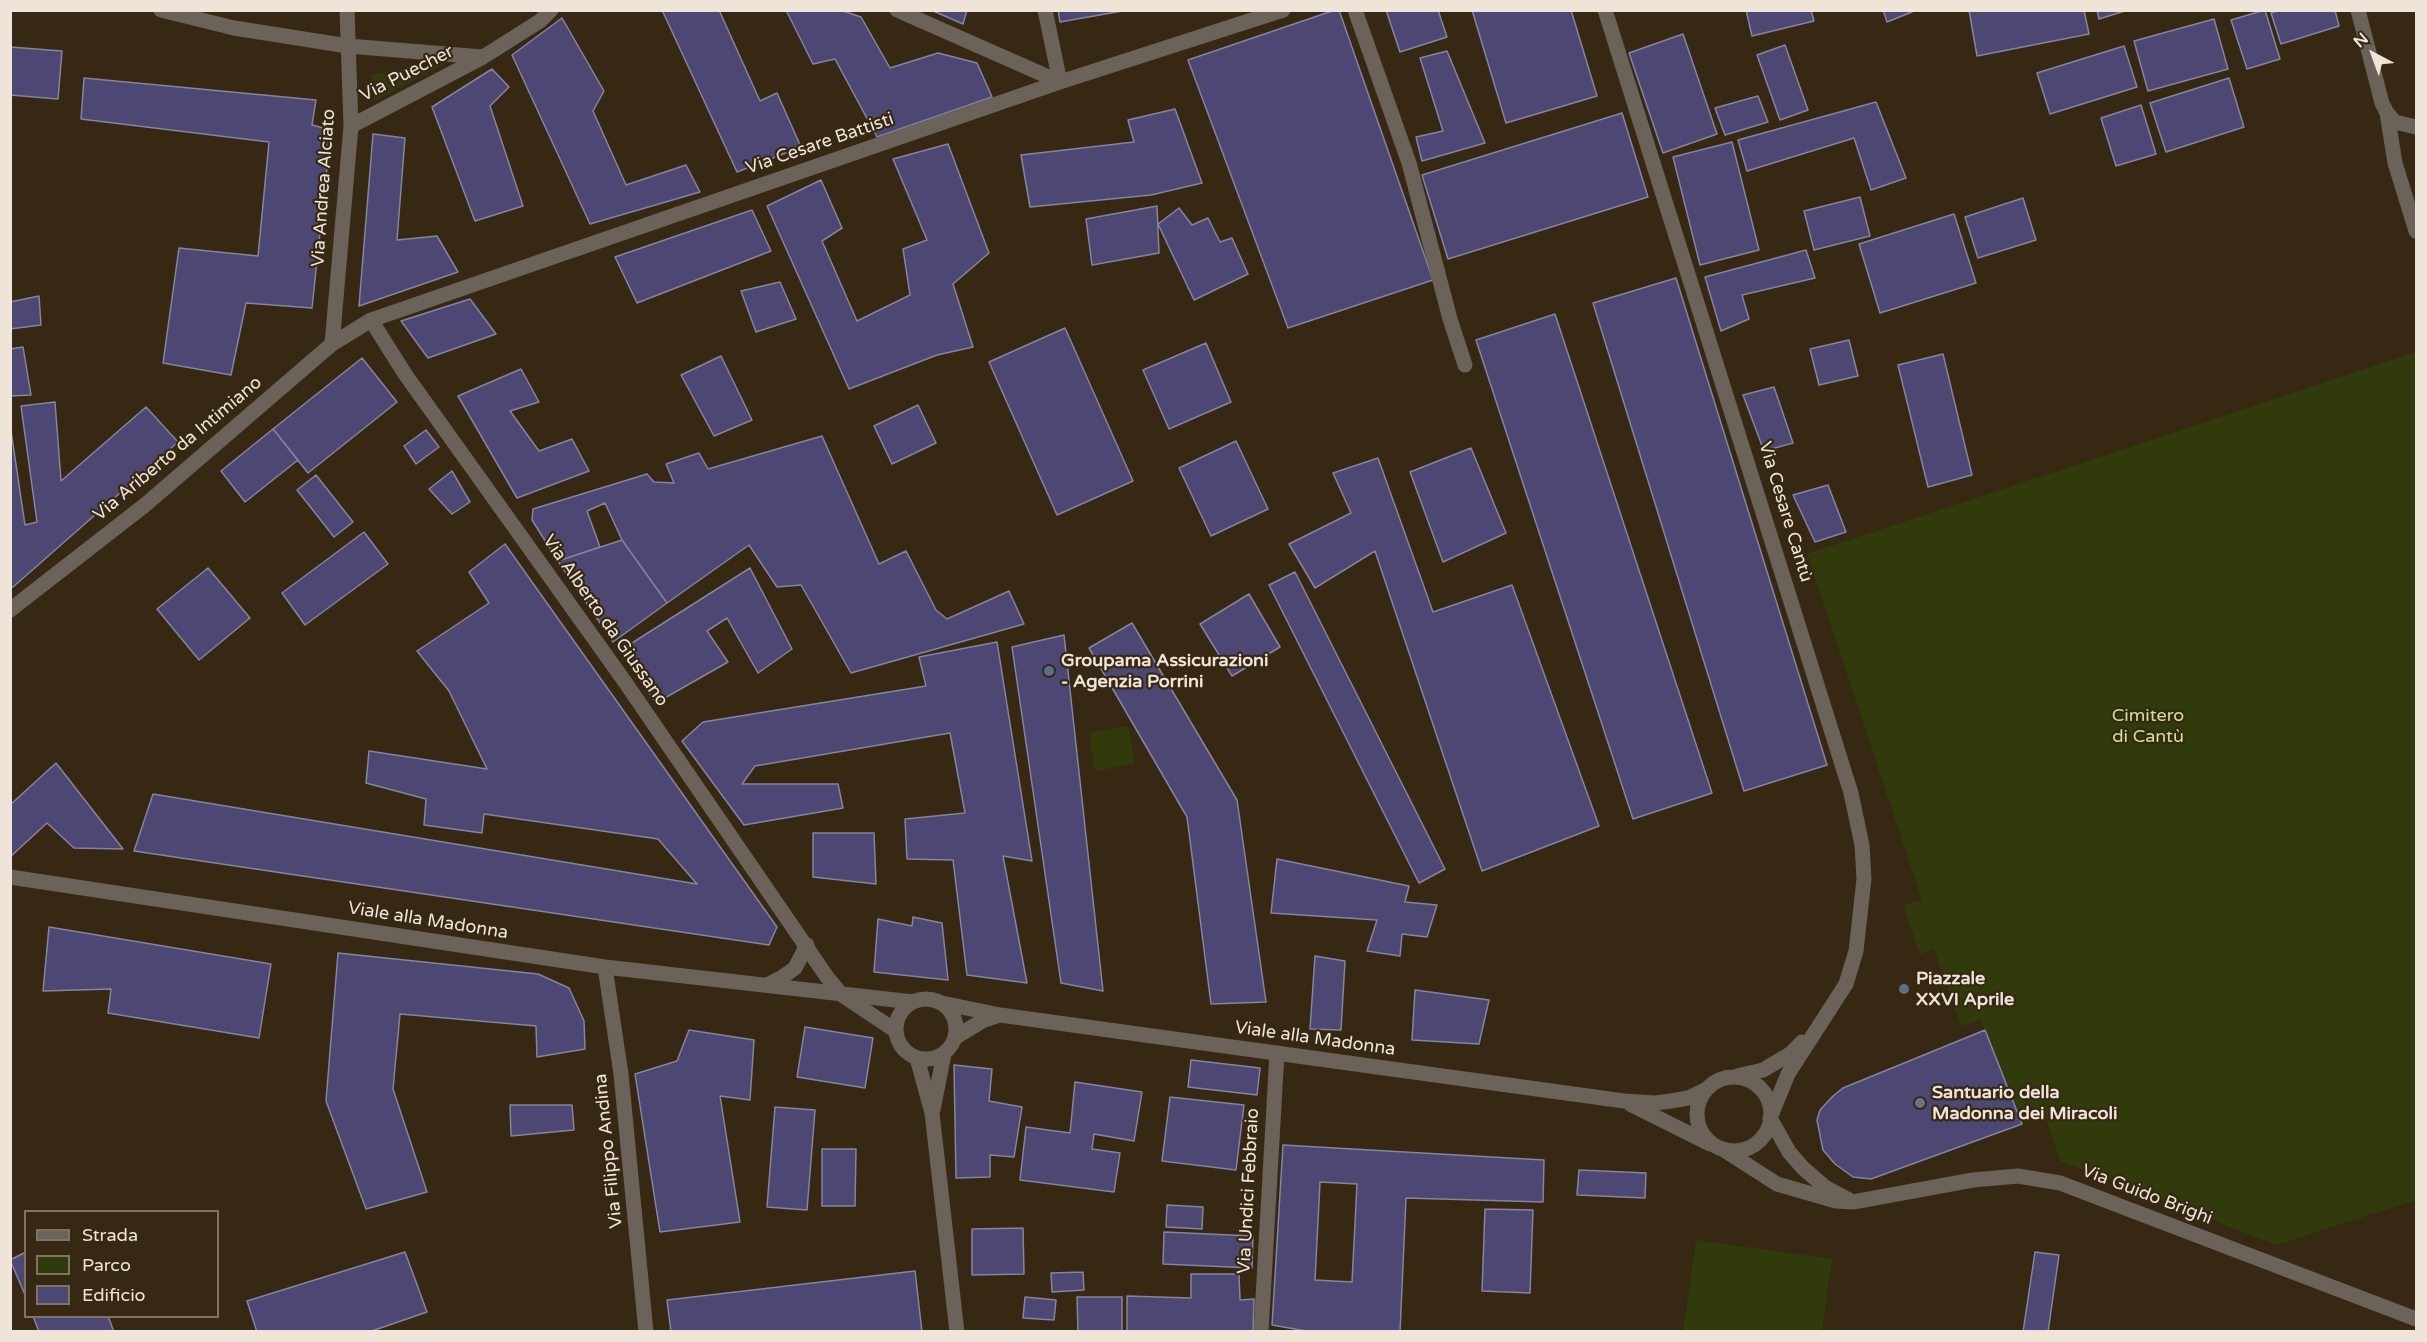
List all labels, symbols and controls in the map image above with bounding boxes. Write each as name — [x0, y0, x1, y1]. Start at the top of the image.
north arrow — [2343, 24, 2403, 84]
text: N — [2350, 29, 2373, 52]
street label: Via Puecher — [357, 41, 457, 107]
street label: Via Andrea Alciato — [308, 108, 340, 268]
street label: Via Cesare Battisti — [743, 109, 897, 179]
street label: Via Ariberto da Intimiano — [89, 372, 267, 526]
street label: Via Cesare Cantù — [1753, 439, 1817, 585]
street label: Via Alberto da Giussano — [537, 531, 673, 711]
place label: Groupama Assicurazioni - Agenzia Porrini — [1061, 650, 1269, 692]
marker: Groupama Assicurazioni - Agenzia Porrini — [1042, 664, 1056, 678]
park label: Cimitero di Cantù — [2112, 705, 2184, 748]
street label: Viale alla Madonna — [346, 898, 510, 944]
place label: Piazzale XXVI Aprile — [1916, 968, 2014, 1010]
marker: Piazzale XXVI Aprile — [1897, 982, 1911, 996]
street label: Viale alla Madonna — [1233, 1017, 1397, 1061]
street label: Via Filippo Andina — [590, 1073, 628, 1229]
place label: Santuario della Madonna dei Miracoli — [1932, 1082, 2117, 1124]
marker: Santuario della Madonna dei Miracoli — [1913, 1096, 1927, 1110]
street label: Via Undici Febbraio — [1234, 1108, 1264, 1274]
street label: Via Guido Brighi — [2079, 1160, 2215, 1230]
legend — [24, 1210, 219, 1318]
text: Strada — [82, 1224, 138, 1246]
text: Parco — [82, 1254, 131, 1276]
text: Edificio — [82, 1284, 146, 1306]

